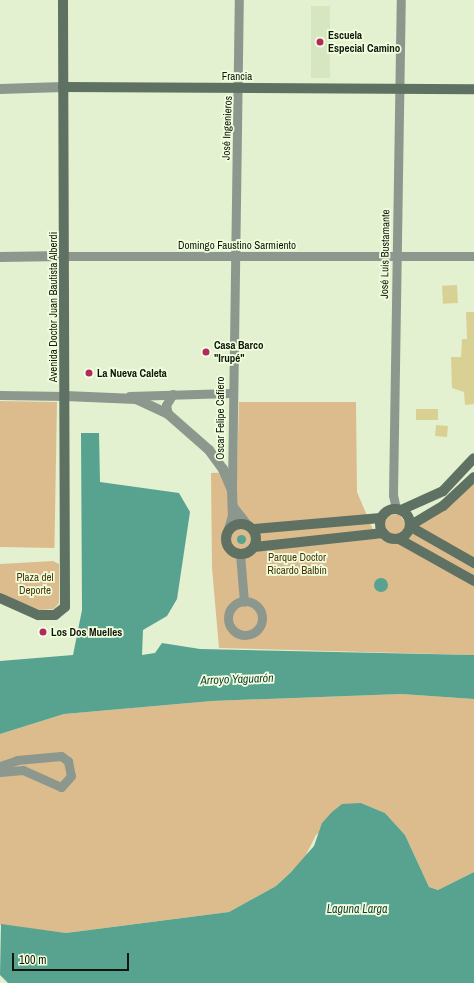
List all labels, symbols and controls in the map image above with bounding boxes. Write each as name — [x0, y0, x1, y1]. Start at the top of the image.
place label: Escuela Especial Camino — [328, 29, 400, 55]
marker: Escuela Especial Camino — [315, 37, 325, 47]
street label: Francia — [222, 69, 252, 83]
street label: José Ingenieros — [219, 96, 235, 160]
street label: José Luis Bustamante — [378, 209, 392, 299]
street label: Avenida Doctor Juan Bautista Alberdi — [46, 232, 60, 382]
street label: Domingo Faustino Sarmiento — [178, 238, 296, 252]
place label: Casa Barco "Irupé" — [214, 339, 264, 365]
marker: Casa Barco "Irupé" — [201, 347, 211, 357]
place label: La Nueva Caleta — [97, 366, 167, 380]
marker: La Nueva Caleta — [84, 368, 94, 378]
street label: Oscar Felipe Cafiero — [213, 376, 227, 460]
park label: Parque Doctor Ricardo Balbín — [267, 551, 327, 577]
park label: Plaza del Deporte — [16, 571, 54, 597]
place label: Los Dos Muelles — [51, 625, 122, 639]
marker: Los Dos Muelles — [38, 627, 48, 637]
water label: Arroyo Yaguarón — [200, 672, 274, 688]
water label: Laguna Larga — [327, 903, 387, 917]
scale bar — [14, 945, 131, 971]
text: 100 m — [19, 952, 46, 968]

